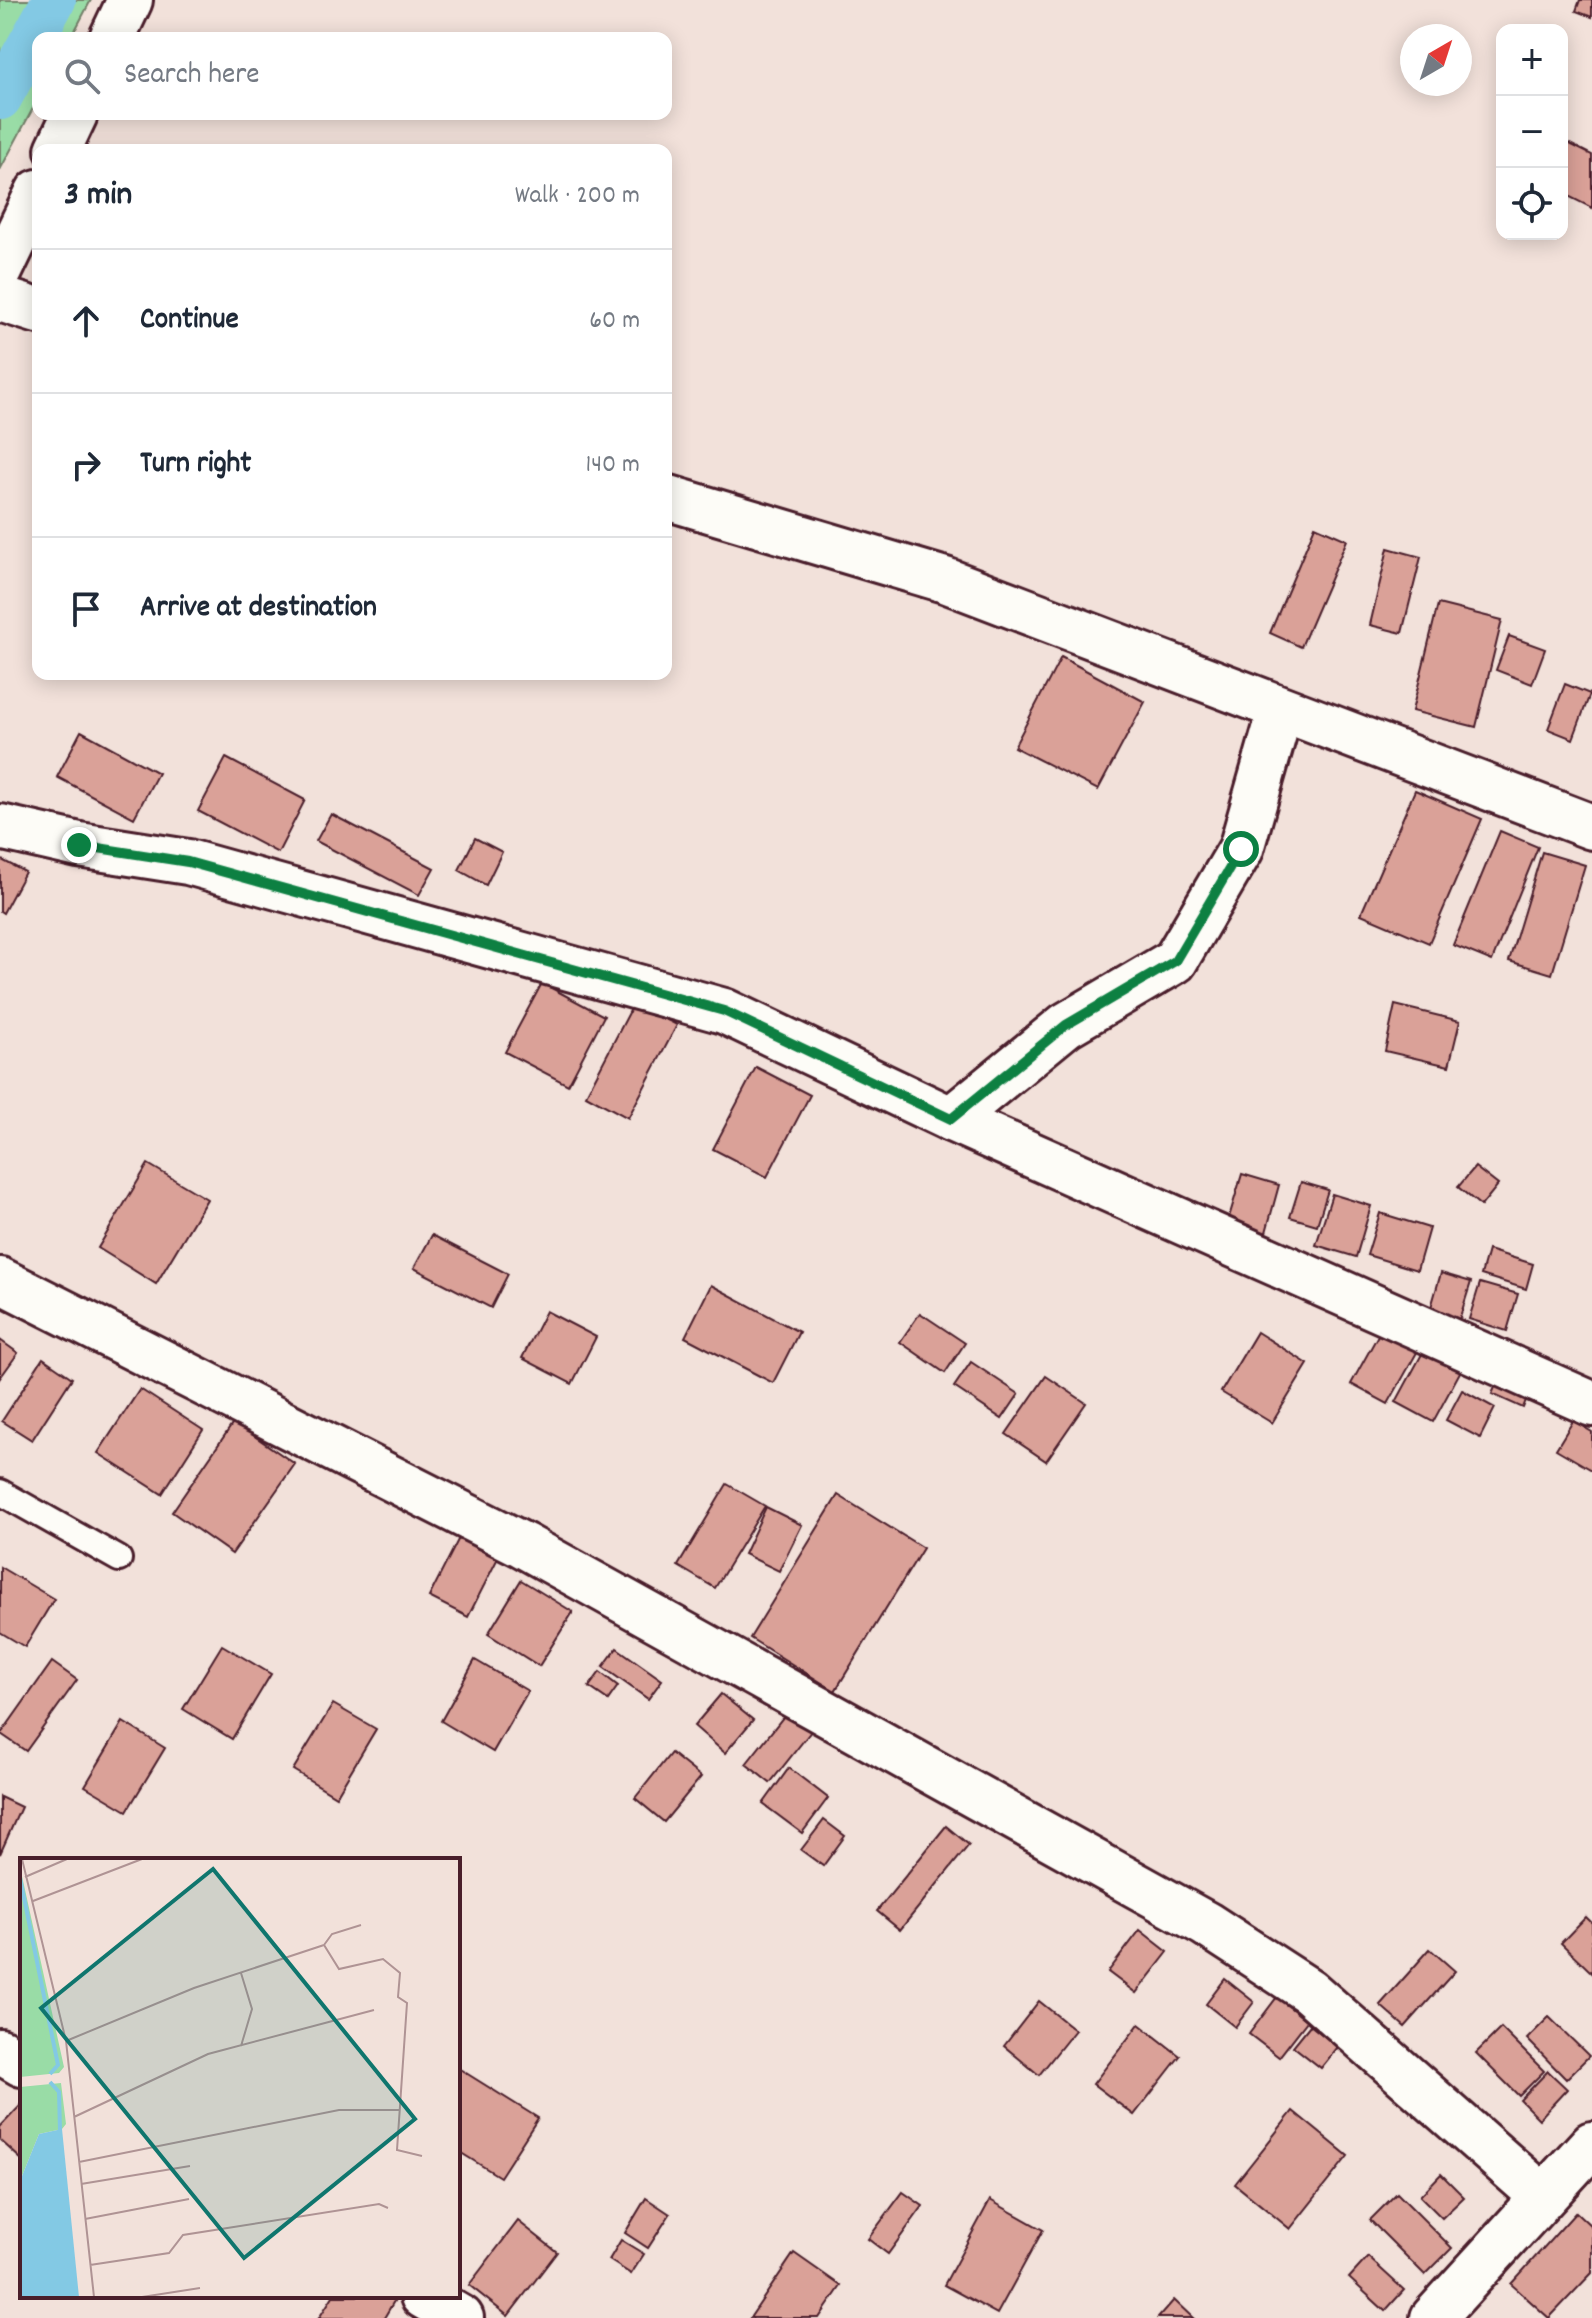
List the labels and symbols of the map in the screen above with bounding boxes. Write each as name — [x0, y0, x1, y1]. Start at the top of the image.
north arrow — [1400, 24, 1472, 96]
route end — [61, 827, 97, 863]
route start — [1223, 831, 1259, 867]
inset map — [20, 1858, 460, 2298]

